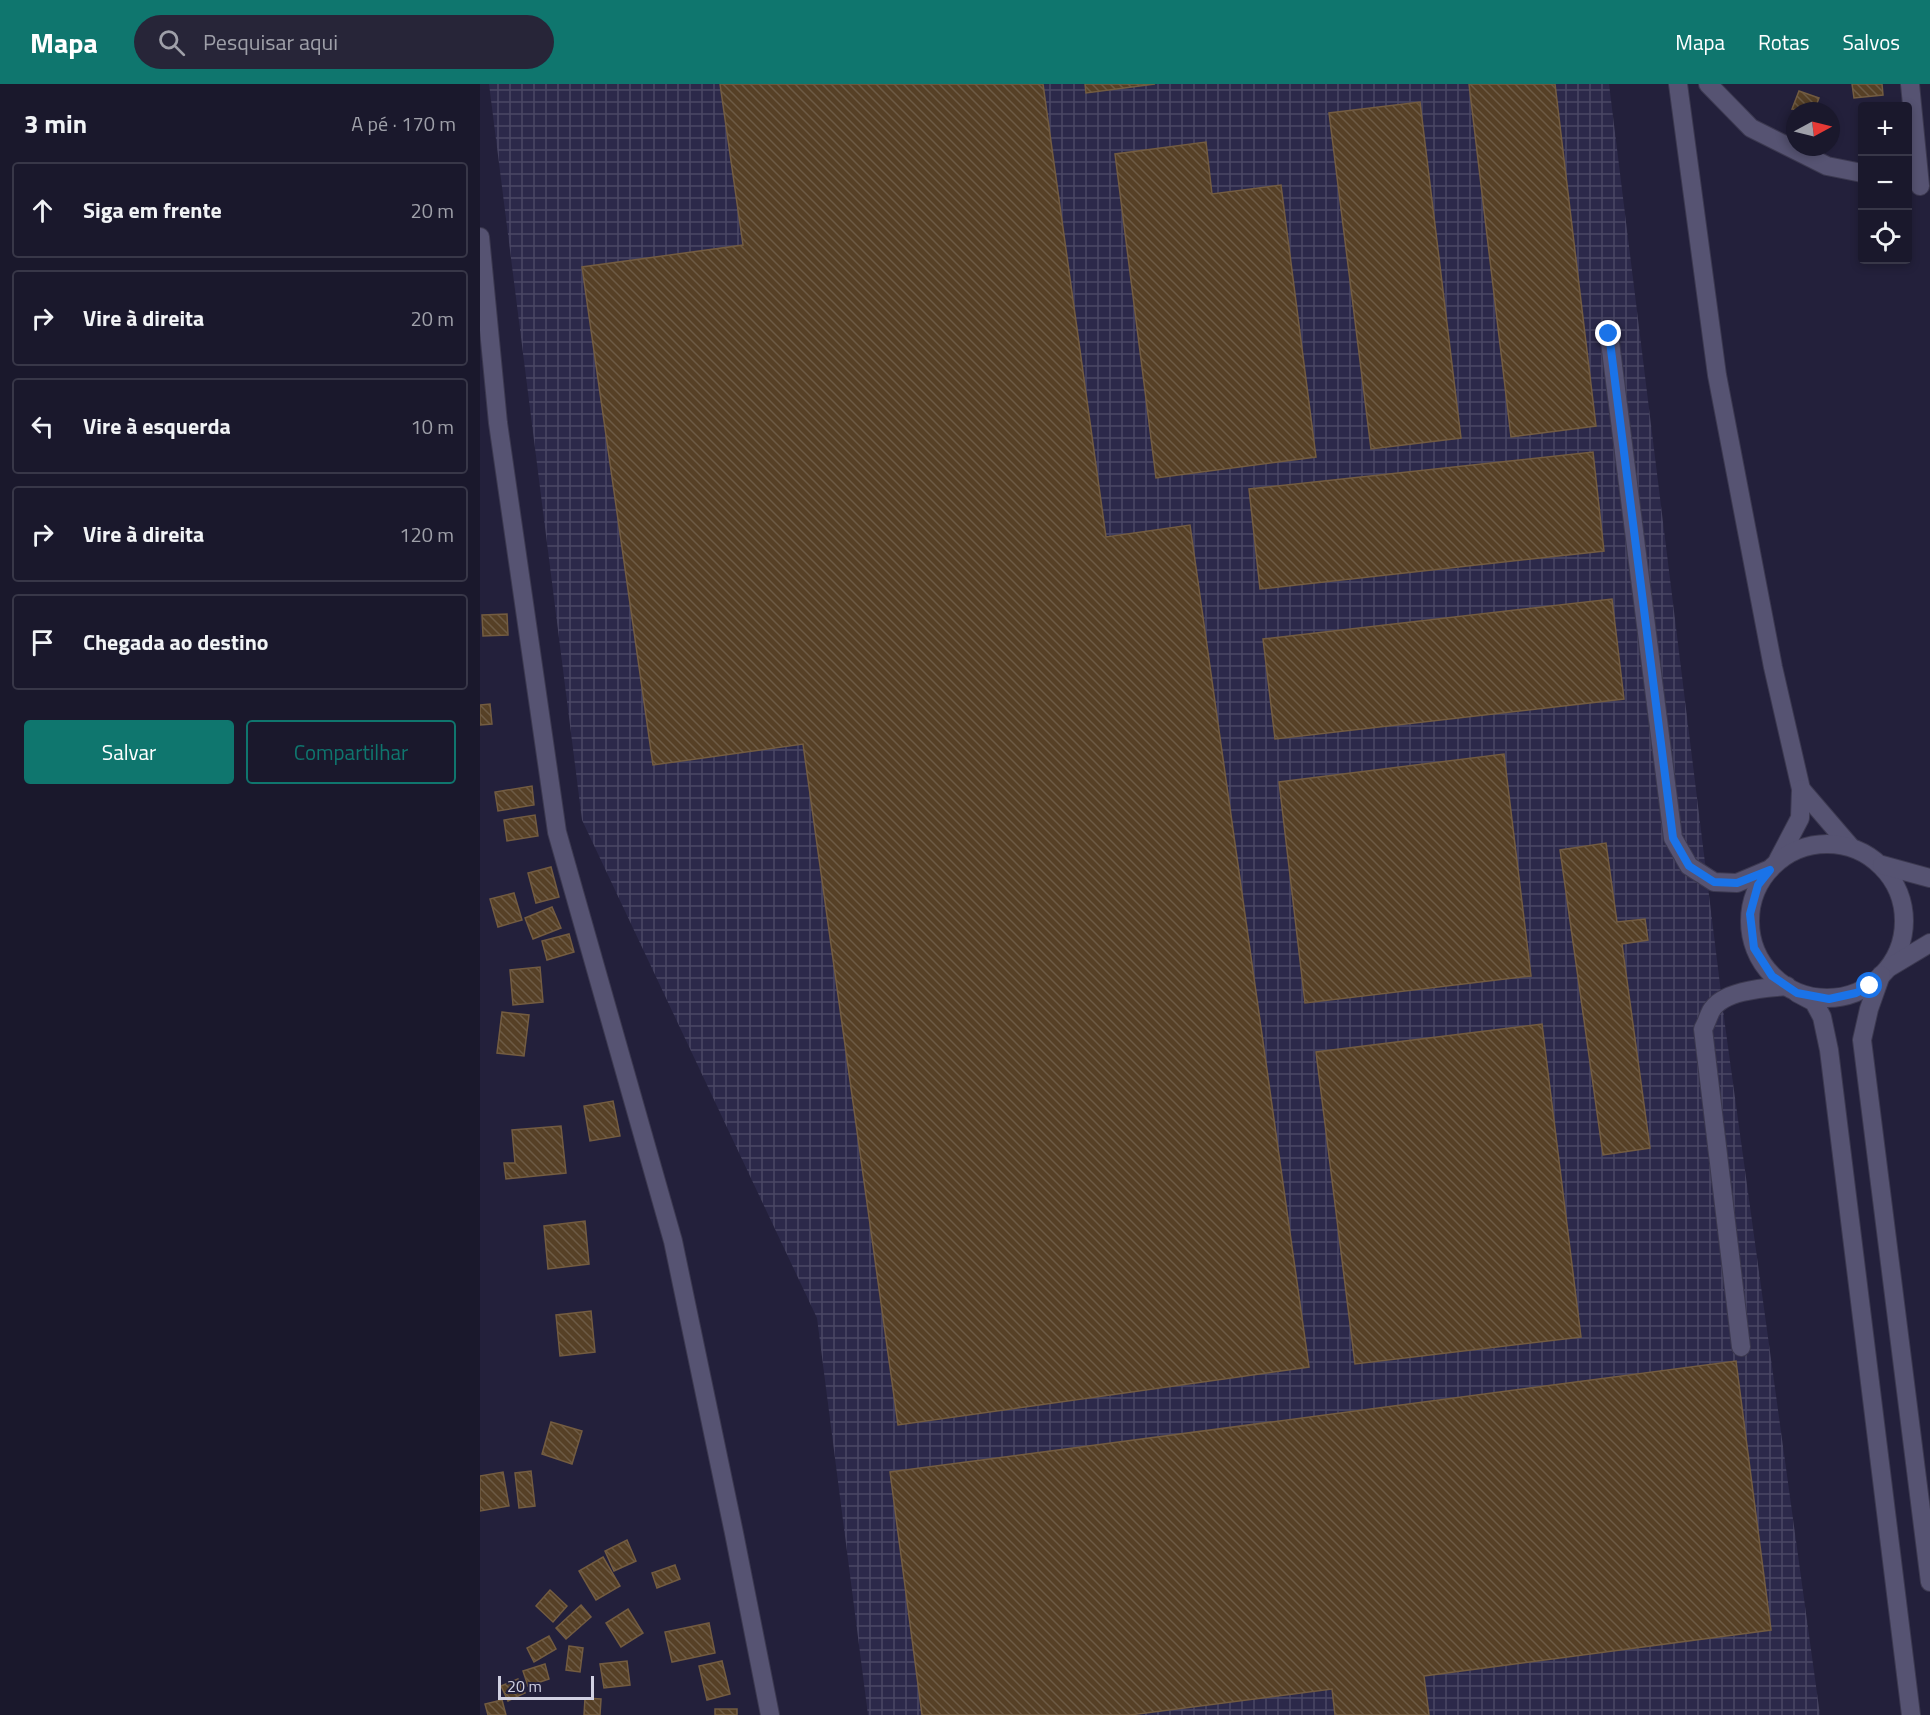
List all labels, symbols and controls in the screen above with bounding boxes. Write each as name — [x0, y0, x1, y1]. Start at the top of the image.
search box — [134, 15, 554, 69]
text: Mapa — [30, 21, 98, 64]
text: Pesquisar aqui — [203, 25, 338, 59]
icon: search — [155, 26, 188, 59]
text: Mapa — [1675, 26, 1725, 58]
text: Rotas — [1758, 26, 1809, 58]
text: Salvos — [1842, 26, 1900, 58]
north arrow — [1786, 102, 1840, 156]
map controls — [1858, 102, 1912, 264]
button: + — [1858, 102, 1912, 156]
text: 3 min — [24, 104, 87, 143]
text: A pé · 170 m — [351, 108, 456, 139]
button: − — [1858, 156, 1912, 210]
text: Siga em frente — [83, 193, 222, 227]
icon: ahead — [26, 194, 59, 227]
text: 20 m — [410, 195, 454, 226]
button: locate — [1858, 210, 1912, 264]
text: Vire à direita — [83, 301, 204, 335]
icon: right — [26, 302, 59, 335]
text: 20 m — [410, 303, 454, 334]
route end — [1595, 320, 1621, 346]
text: Vire à esquerda — [83, 409, 231, 443]
icon: left — [26, 410, 59, 443]
text: 10 m — [410, 411, 454, 442]
text: Vire à direita — [83, 517, 204, 551]
icon: right — [26, 518, 59, 551]
text: 120 m — [399, 519, 454, 550]
text: Chegada ao destino — [83, 625, 269, 659]
icon: arrive — [26, 626, 59, 659]
button: Salvar — [24, 720, 234, 784]
button: Compartilhar — [246, 720, 456, 784]
route start — [1856, 972, 1882, 998]
scale bar — [498, 1673, 594, 1700]
text: 20 m — [507, 1674, 542, 1698]

